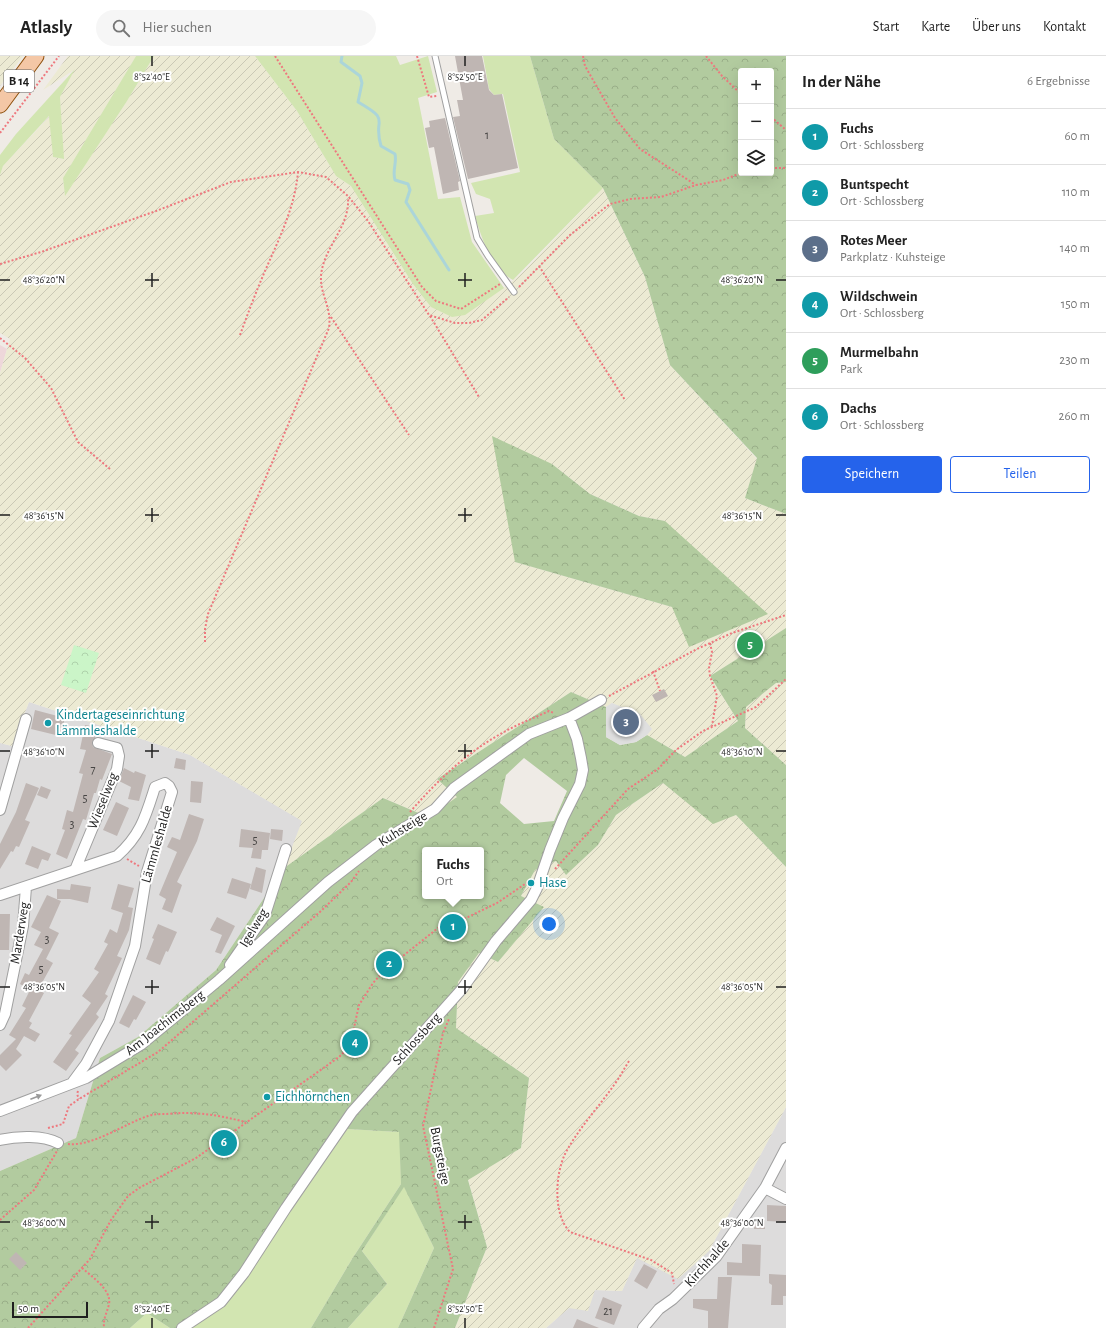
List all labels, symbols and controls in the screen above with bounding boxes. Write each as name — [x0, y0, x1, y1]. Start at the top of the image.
search box — [96, 10, 376, 46]
icon: search — [110, 17, 132, 39]
text: Atlasly — [20, 18, 72, 37]
text: Hier suchen — [142, 20, 212, 35]
text: Start — [873, 20, 899, 34]
text: Karte — [921, 20, 950, 34]
text: Über uns — [972, 20, 1021, 34]
text: Kontakt — [1043, 20, 1086, 34]
map controls — [738, 68, 774, 176]
button: + — [738, 68, 774, 104]
road number: B 14 — [4, 70, 34, 92]
text: 8°52'40"E — [134, 72, 170, 82]
text: 8°52'50"E — [447, 72, 483, 82]
text: In der Nähe — [802, 73, 881, 90]
text: 6 Ergebnisse — [1027, 75, 1090, 88]
button: − — [738, 104, 774, 140]
text: Fuchs — [840, 121, 874, 136]
house number: 1 — [485, 129, 489, 141]
text: 1 — [813, 130, 817, 143]
text: 60 m — [1064, 130, 1090, 143]
text: Ort · Schlossberg — [840, 139, 924, 152]
button: layers — [738, 140, 774, 176]
text: Buntspecht — [840, 177, 909, 192]
text: 2 — [812, 186, 818, 199]
text: 110 m — [1062, 186, 1090, 199]
text: Ort · Schlossberg — [840, 195, 924, 208]
text: Rotes Meer — [840, 233, 907, 248]
text: 3 — [812, 242, 818, 255]
text: 140 m — [1060, 242, 1090, 255]
text: Parkplatz · Kuhsteige — [840, 251, 946, 264]
text: 48°36'20"N — [23, 275, 65, 285]
text: 48°36'20"N — [721, 275, 763, 285]
text: Wildschwein — [840, 289, 918, 304]
text: 4 — [812, 298, 818, 311]
text: 150 m — [1061, 298, 1090, 311]
text: Ort · Schlossberg — [840, 307, 924, 320]
text: Murmelbahn — [840, 345, 919, 360]
text: 5 — [812, 354, 818, 367]
text: 230 m — [1059, 354, 1090, 367]
text: Park — [840, 363, 862, 376]
text: Dachs — [840, 401, 876, 416]
text: 6 — [812, 410, 818, 423]
text: 260 m — [1059, 410, 1090, 423]
text: Ort · Schlossberg — [840, 419, 924, 432]
button: Speichern — [802, 456, 942, 493]
button: Teilen — [950, 456, 1090, 493]
text: 48°36'15"N — [24, 511, 64, 521]
text: 48°36'15"N — [722, 511, 762, 521]
pin: 5 — [737, 630, 763, 660]
pin: 3 — [613, 707, 639, 737]
place label: Kindertageseinrichtung Lämmleshalde — [56, 708, 185, 738]
marker: Kindertageseinrichtung Lämmleshalde — [43, 718, 53, 728]
text: 48°36'10"N — [23, 747, 65, 757]
text: 48°36'10"N — [721, 747, 763, 757]
house number: 7 — [90, 763, 96, 775]
street label: Wieselweg — [85, 770, 121, 831]
house number: 5 — [82, 792, 88, 804]
street label: Lämmleshalde — [139, 803, 175, 885]
street label: Kuhsteige — [376, 809, 430, 849]
house number: 3 — [70, 818, 75, 830]
house number: 5 — [252, 834, 258, 846]
popup — [422, 847, 484, 899]
text: Fuchs — [436, 857, 470, 872]
text: Ort — [436, 875, 453, 888]
place label: Hase — [539, 876, 566, 890]
marker: Hase — [526, 878, 536, 888]
street label: Marderweg — [8, 901, 32, 965]
street label: Igelweg — [237, 906, 271, 950]
pin: 1 — [440, 912, 466, 942]
your location — [539, 914, 559, 934]
house number: 3 — [45, 933, 50, 945]
pin: 2 — [376, 949, 402, 979]
house number: 5 — [38, 963, 44, 975]
text: 48°36'05"N — [23, 982, 65, 992]
text: 48°36'05"N — [721, 982, 763, 992]
street label: Am Joachimsberg — [123, 988, 207, 1058]
street label: Schlossberg — [390, 1010, 444, 1068]
pin: 4 — [342, 1028, 368, 1058]
place label: Eichhörnchen — [275, 1090, 350, 1104]
marker: Eichhörnchen — [262, 1092, 272, 1102]
one-way arrow — [31, 1094, 43, 1100]
street label: Burgsteige — [428, 1126, 452, 1186]
pin: 6 — [211, 1128, 237, 1158]
text: 48°36'00"N — [22, 1218, 66, 1228]
text: 48°36'00"N — [720, 1218, 764, 1228]
street label: Kirchhalde — [682, 1236, 732, 1290]
scale bar — [12, 1300, 88, 1319]
text: 50 m — [18, 1303, 39, 1314]
text: 8°52'40"E — [134, 1304, 170, 1314]
text: 8°52'50"E — [447, 1304, 483, 1314]
house number: 21 — [603, 1305, 613, 1317]

